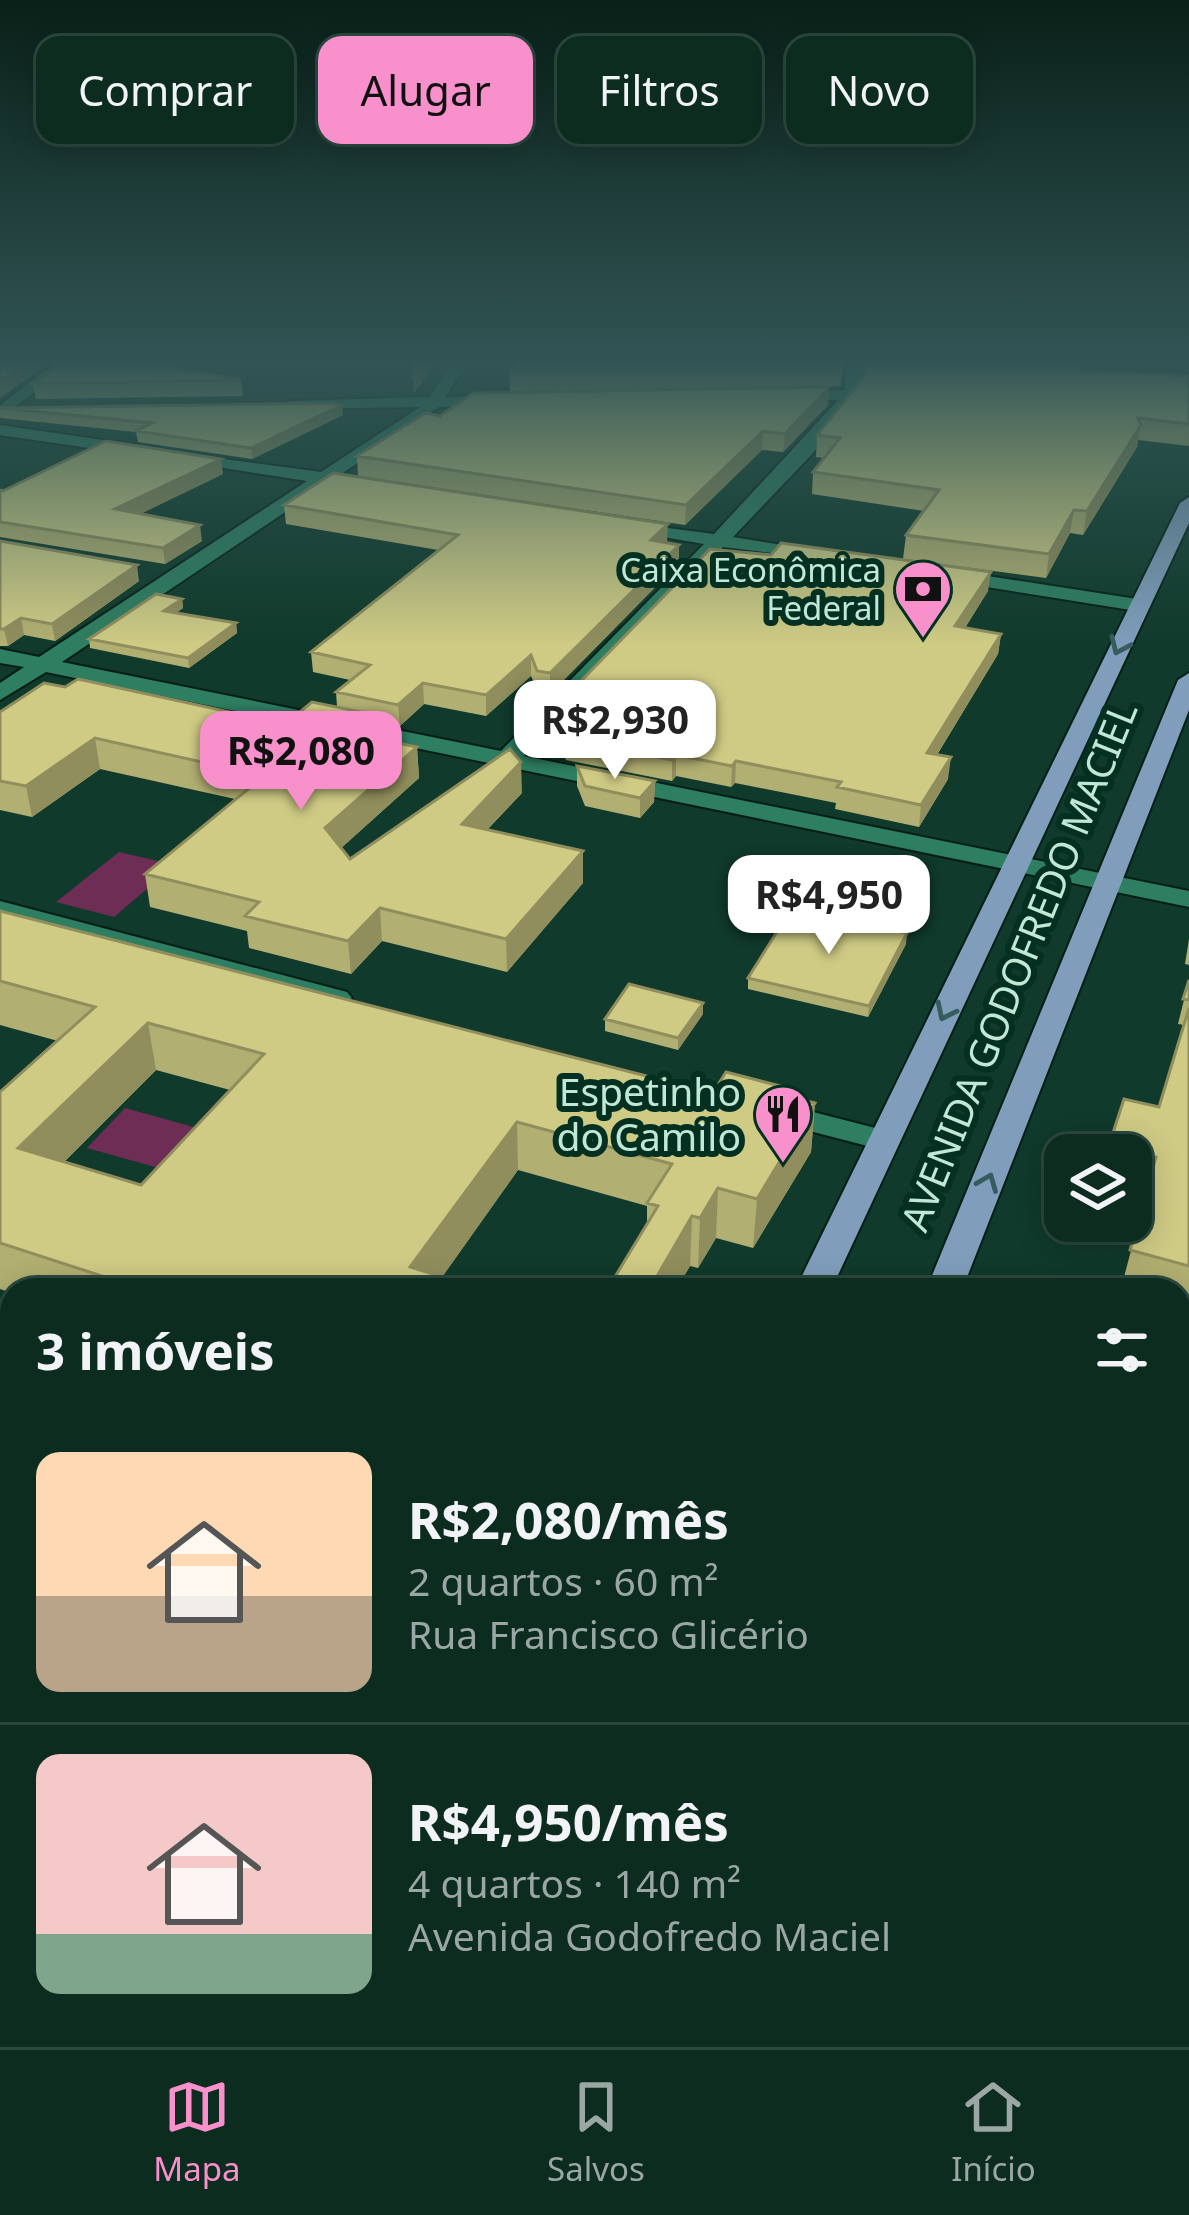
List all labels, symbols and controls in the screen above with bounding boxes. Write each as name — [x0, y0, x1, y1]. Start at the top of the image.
chip: Comprar — [36, 36, 294, 144]
chip: Alugar — [318, 36, 533, 144]
chip: Filtros — [557, 36, 762, 144]
chip: Novo — [786, 36, 973, 144]
place label: Caixa Econômica Federal — [620, 547, 881, 630]
bank icon: Caixa Econômica Federal — [892, 558, 954, 640]
one-way arrow — [1110, 633, 1134, 655]
pin: R$2,930 — [504, 680, 726, 782]
text: R$2,930 — [541, 692, 689, 745]
street label: AVENIDA GODOFREDO MACIEL — [887, 693, 1148, 1238]
pin: R$2,080 — [190, 711, 412, 813]
text: R$2,080 — [227, 723, 375, 776]
pin: R$4,950 — [718, 855, 940, 957]
text: R$4,950 — [755, 867, 903, 920]
one-way arrow — [935, 1000, 959, 1021]
place label: Espetinho do Camilo — [557, 1064, 741, 1162]
restaurant icon: Espetinho do Camilo — [752, 1083, 814, 1165]
map controls — [1044, 1134, 1152, 1242]
button: layers — [1044, 1134, 1152, 1242]
one-way arrow — [974, 1172, 998, 1193]
text: 3 imóveis — [36, 1315, 275, 1385]
icon: filters — [1089, 1317, 1155, 1383]
text: R$2,080/mês — [408, 1484, 729, 1554]
icon: home — [132, 1500, 276, 1644]
text: 2 quartos · 60 m² — [408, 1554, 718, 1607]
text: Rua Francisco Glicério — [408, 1607, 809, 1660]
text: R$4,950/mês — [408, 1786, 729, 1856]
icon: home — [132, 1802, 276, 1946]
text: 4 quartos · 140 m² — [408, 1856, 741, 1909]
text: Avenida Godofredo Maciel — [408, 1909, 891, 1962]
tab: Mapa — [153, 2074, 241, 2191]
tab: Salvos — [547, 2074, 645, 2191]
tab: Início — [951, 2074, 1036, 2191]

